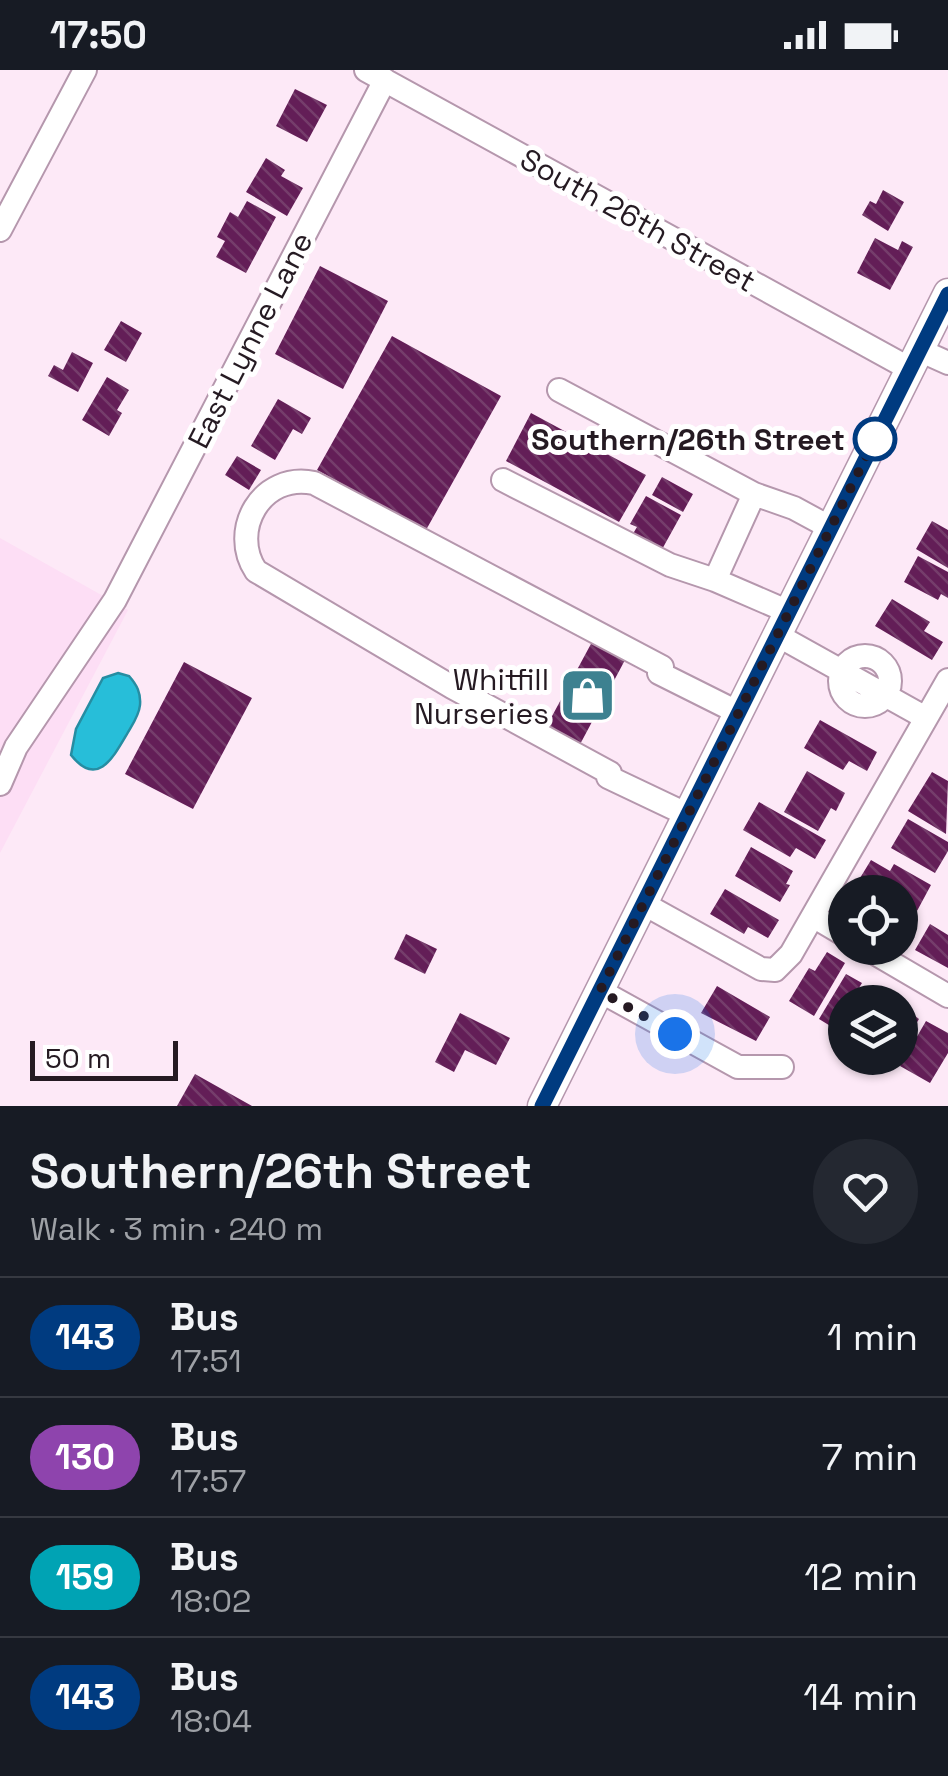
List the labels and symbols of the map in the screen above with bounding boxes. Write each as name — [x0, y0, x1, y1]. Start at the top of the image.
street label: South 26th Street — [513, 139, 763, 301]
street label: East Lynne Lane — [179, 225, 321, 455]
marker: Southern/26th Street — [854, 418, 896, 460]
place label: Southern/26th Street — [531, 420, 845, 459]
place label: Whitfill Nurseries — [414, 660, 549, 733]
shop icon: Whitfill Nurseries — [558, 666, 618, 726]
your location — [650, 1009, 700, 1059]
scale bar — [30, 1036, 178, 1080]

